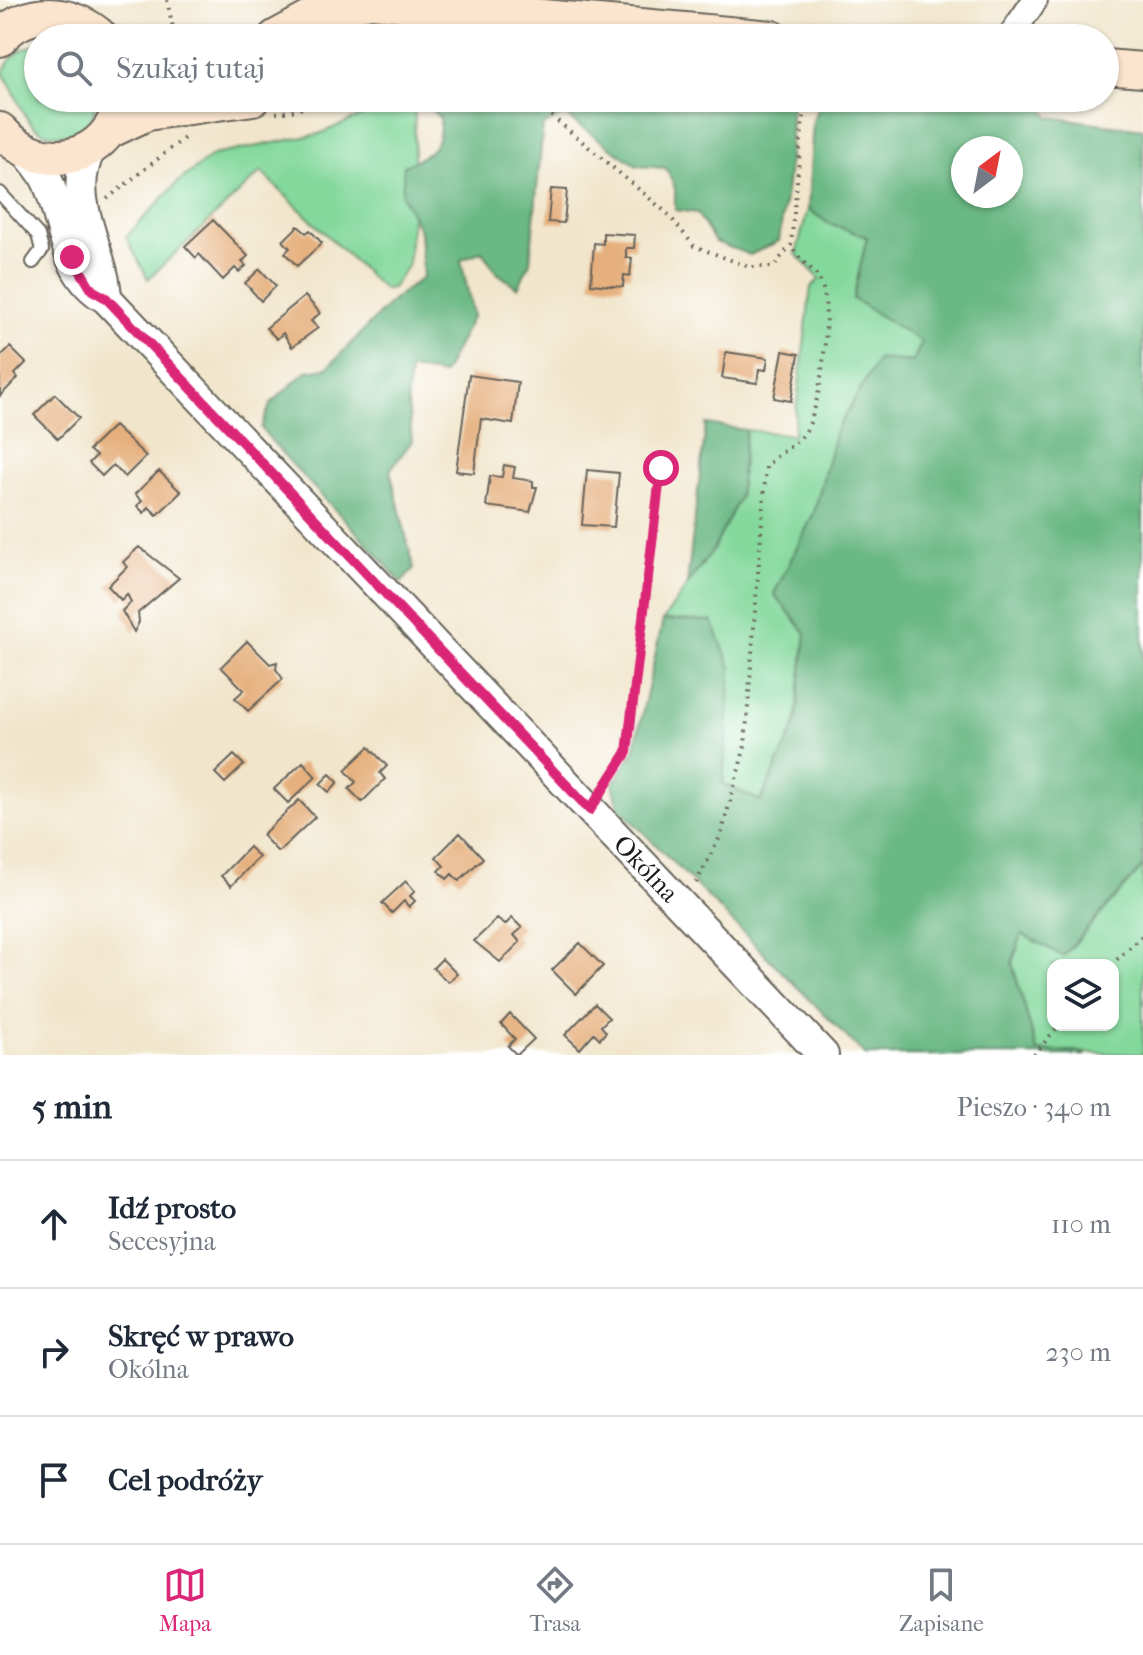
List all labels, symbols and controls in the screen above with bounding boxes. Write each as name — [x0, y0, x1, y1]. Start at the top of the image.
search box — [24, 24, 1119, 112]
icon: search — [52, 46, 96, 90]
text: Szukaj tutaj — [116, 51, 265, 86]
north arrow — [951, 136, 1023, 208]
route end — [54, 239, 90, 275]
route start — [643, 450, 679, 486]
street label: Okólna — [607, 828, 686, 909]
map controls — [1047, 959, 1119, 1031]
button: layers — [1047, 959, 1119, 1031]
text: 5 min — [32, 1087, 112, 1127]
text: Pieszo · 340 m — [957, 1092, 1111, 1123]
text: Idź prosto — [108, 1191, 236, 1226]
icon: ahead — [32, 1202, 76, 1246]
text: 110 m — [1051, 1209, 1111, 1240]
text: Secesyjna — [108, 1226, 216, 1257]
text: Skręć w prawo — [108, 1319, 294, 1354]
icon: right — [32, 1330, 76, 1374]
text: 230 m — [1045, 1337, 1111, 1368]
text: Okólna — [108, 1354, 189, 1385]
icon: arrive — [32, 1458, 76, 1502]
text: Cel podróży — [108, 1463, 262, 1498]
tab: Mapa — [159, 1563, 211, 1637]
tab: Trasa — [529, 1563, 581, 1637]
tab: Zapisane — [899, 1563, 984, 1637]

